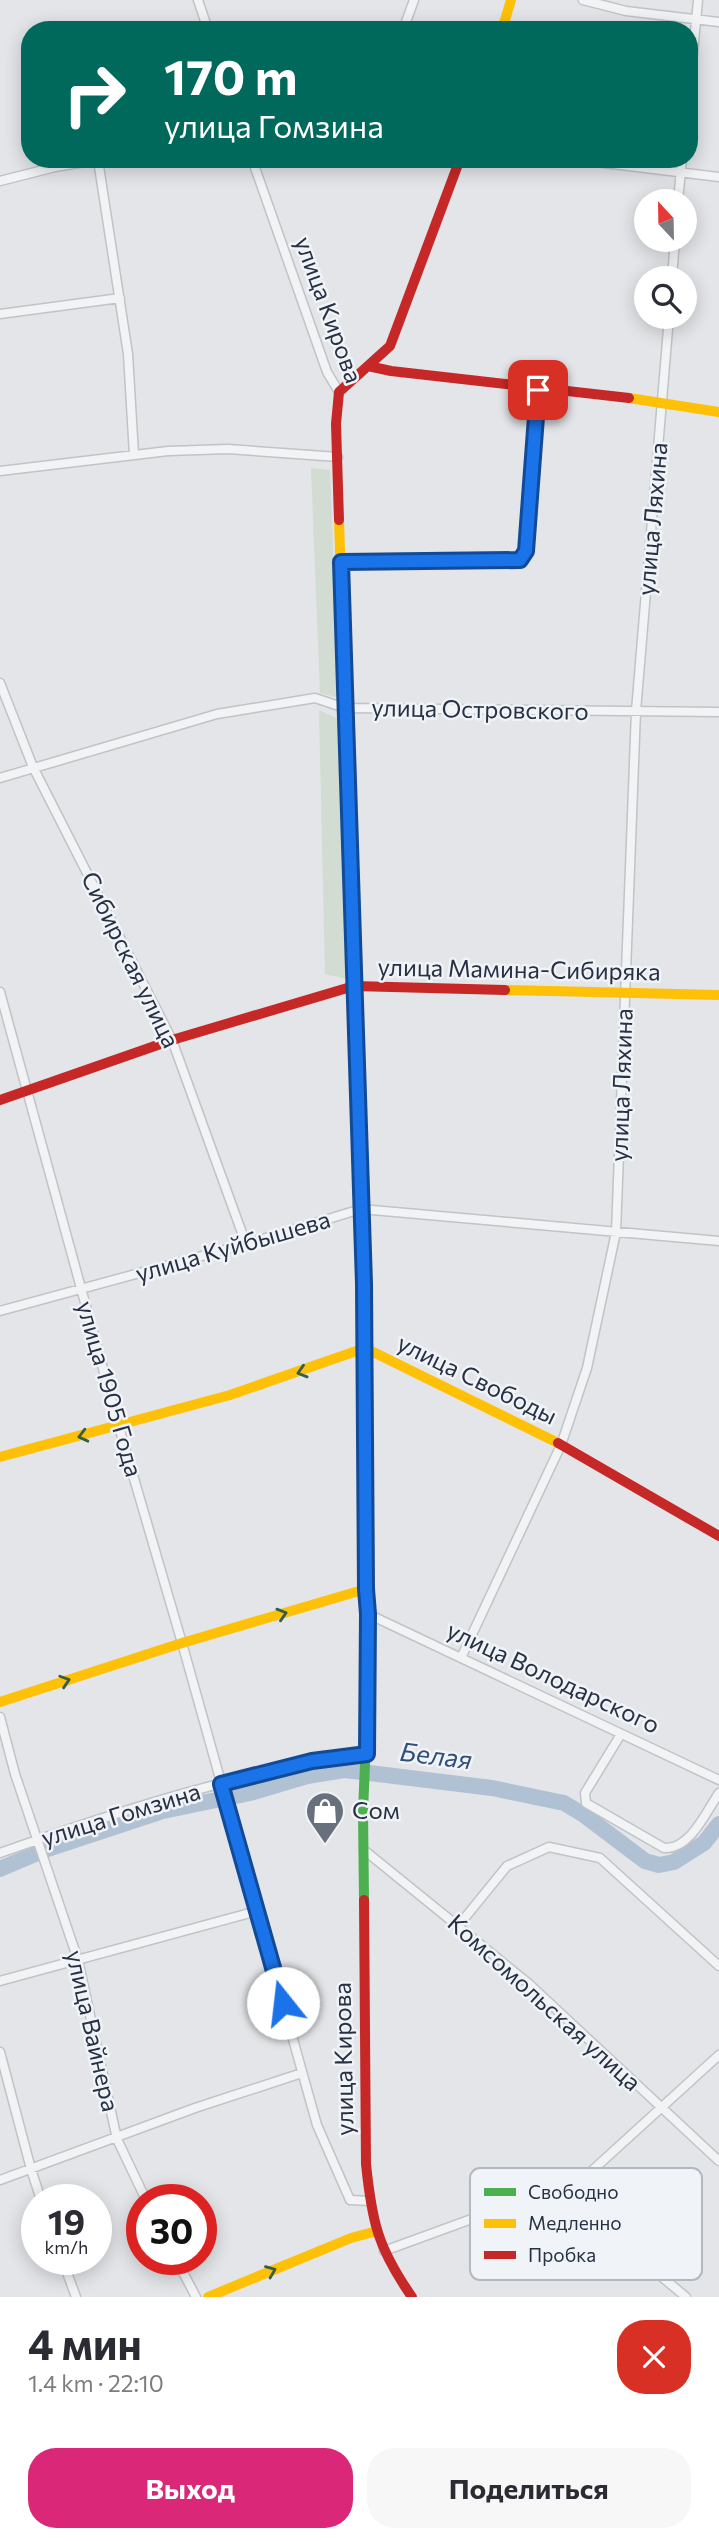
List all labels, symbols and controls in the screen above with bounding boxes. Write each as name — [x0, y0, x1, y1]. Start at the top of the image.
text: 170 m — [164, 45, 297, 105]
icon: right — [49, 49, 140, 140]
text: улица Гомзина — [164, 105, 384, 145]
north arrow — [634, 189, 696, 252]
map controls — [634, 189, 697, 329]
street label: улица Кирова — [290, 232, 369, 387]
button: search — [634, 266, 697, 329]
pin — [508, 360, 568, 420]
icon: arrive — [519, 371, 557, 409]
street label: улица Ляхина — [630, 441, 673, 597]
street label: улица Островского — [371, 692, 589, 725]
street label: Сибирская улица — [76, 866, 187, 1052]
street label: улица Мамина-Сибиряка — [377, 952, 661, 985]
street label: улица Ляхина — [603, 1008, 638, 1162]
street label: улица Куйбышева — [132, 1204, 333, 1287]
street label: улица 1905 Года — [71, 1297, 149, 1480]
street label: улица Свободы — [393, 1327, 562, 1430]
one-way arrow — [296, 1364, 308, 1379]
one-way arrow — [77, 1428, 89, 1442]
one-way arrow — [276, 1607, 288, 1622]
street label: улица Володарского — [443, 1615, 665, 1739]
one-way arrow — [58, 1675, 71, 1689]
water label: Белая — [398, 1735, 474, 1774]
street label: улица Гомзина — [38, 1776, 204, 1852]
shop icon: Сом — [304, 1790, 346, 1845]
place label: Сом — [352, 1795, 400, 1824]
street label: Комсомольская улица — [442, 1907, 648, 2096]
street label: улица Вайнера — [61, 1947, 126, 2114]
position arrow — [246, 1966, 320, 2040]
street label: улица Кирова — [327, 1982, 358, 2136]
legend — [470, 2168, 702, 2280]
text: Свободно — [528, 2180, 618, 2203]
speed limit sign: 30 — [126, 2184, 217, 2275]
text: 19 — [48, 2199, 85, 2242]
text: Медленно — [528, 2211, 622, 2234]
text: km/h — [45, 2236, 88, 2258]
text: Пробка — [528, 2243, 596, 2266]
one-way arrow — [263, 2265, 276, 2279]
text: 4 мин — [28, 2317, 142, 2369]
button: close — [617, 2320, 691, 2394]
text: 1.4 km · 22:10 — [28, 2369, 164, 2397]
button: Выход — [28, 2448, 353, 2528]
button: Поделиться — [367, 2448, 691, 2528]

